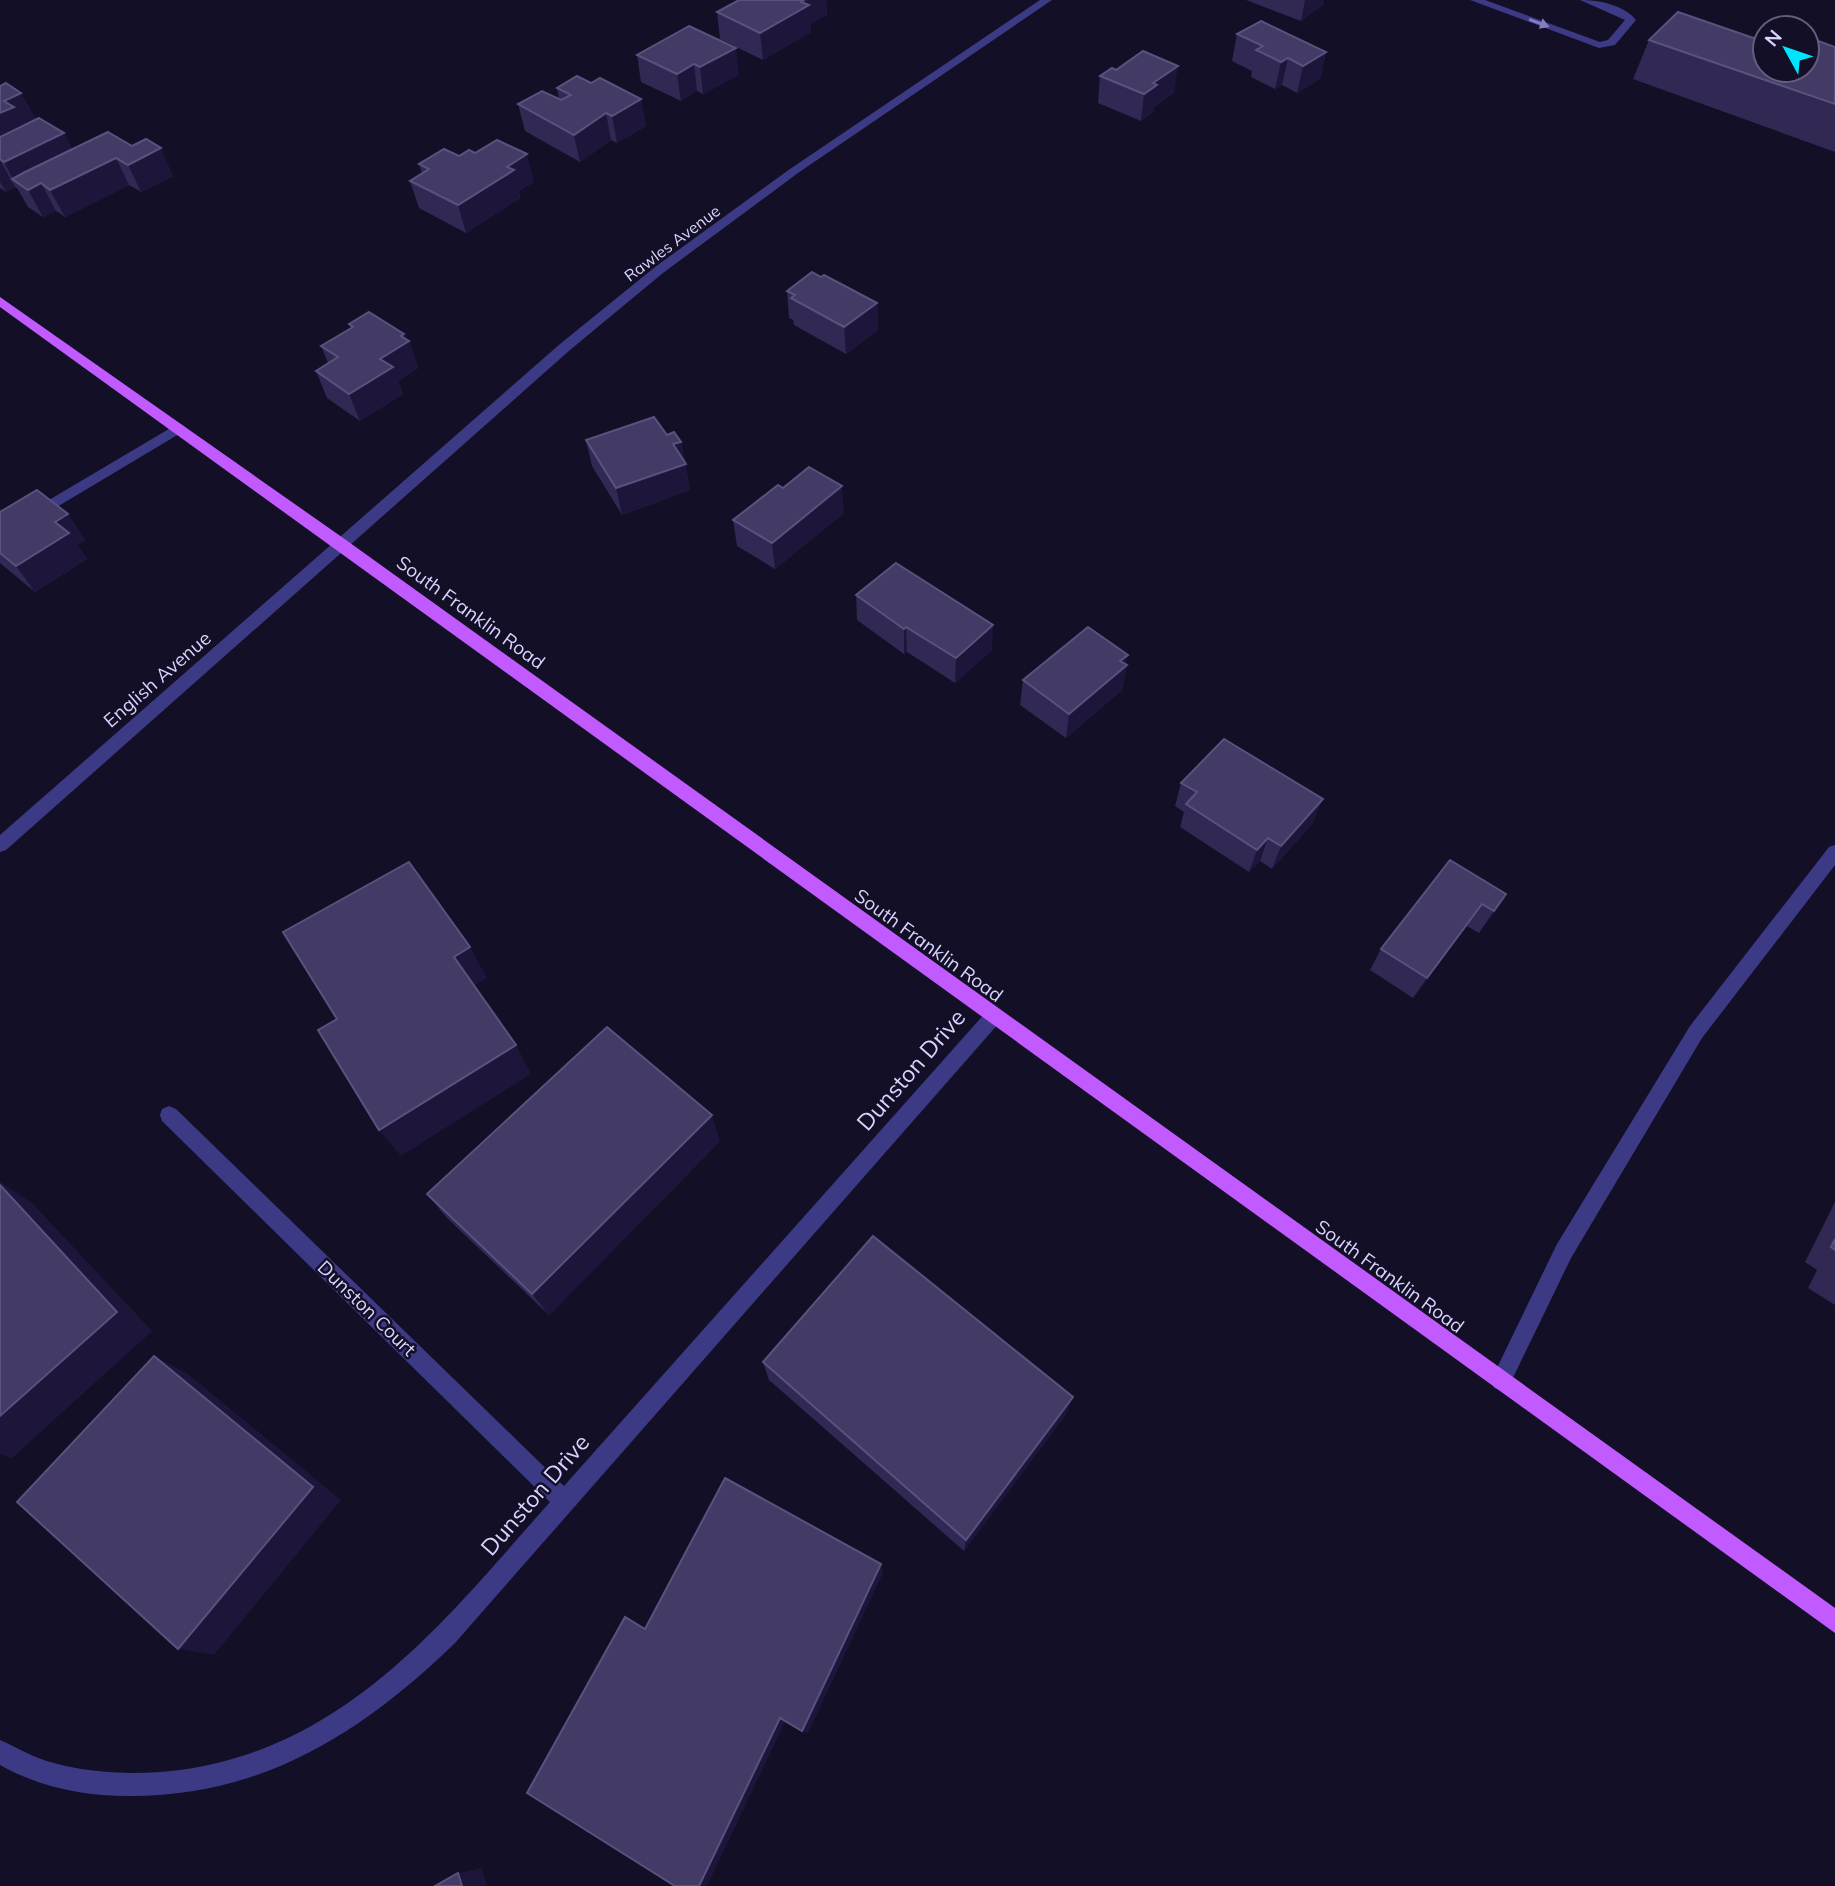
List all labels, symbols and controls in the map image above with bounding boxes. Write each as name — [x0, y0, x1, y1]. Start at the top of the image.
north arrow — [1751, 14, 1821, 84]
one-way arrow — [1528, 18, 1549, 29]
text: N — [1759, 25, 1787, 51]
street label: Rawles Avenue — [620, 200, 724, 286]
street label: South Franklin Road — [392, 550, 550, 674]
street label: English Avenue — [98, 626, 216, 732]
street label: South Franklin Road — [850, 883, 1008, 1007]
street label: Dunston Drive — [850, 1003, 971, 1136]
street label: South Franklin Road — [1311, 1214, 1469, 1338]
street label: Dunston Court — [313, 1255, 421, 1361]
street label: Dunston Drive — [474, 1428, 595, 1561]

